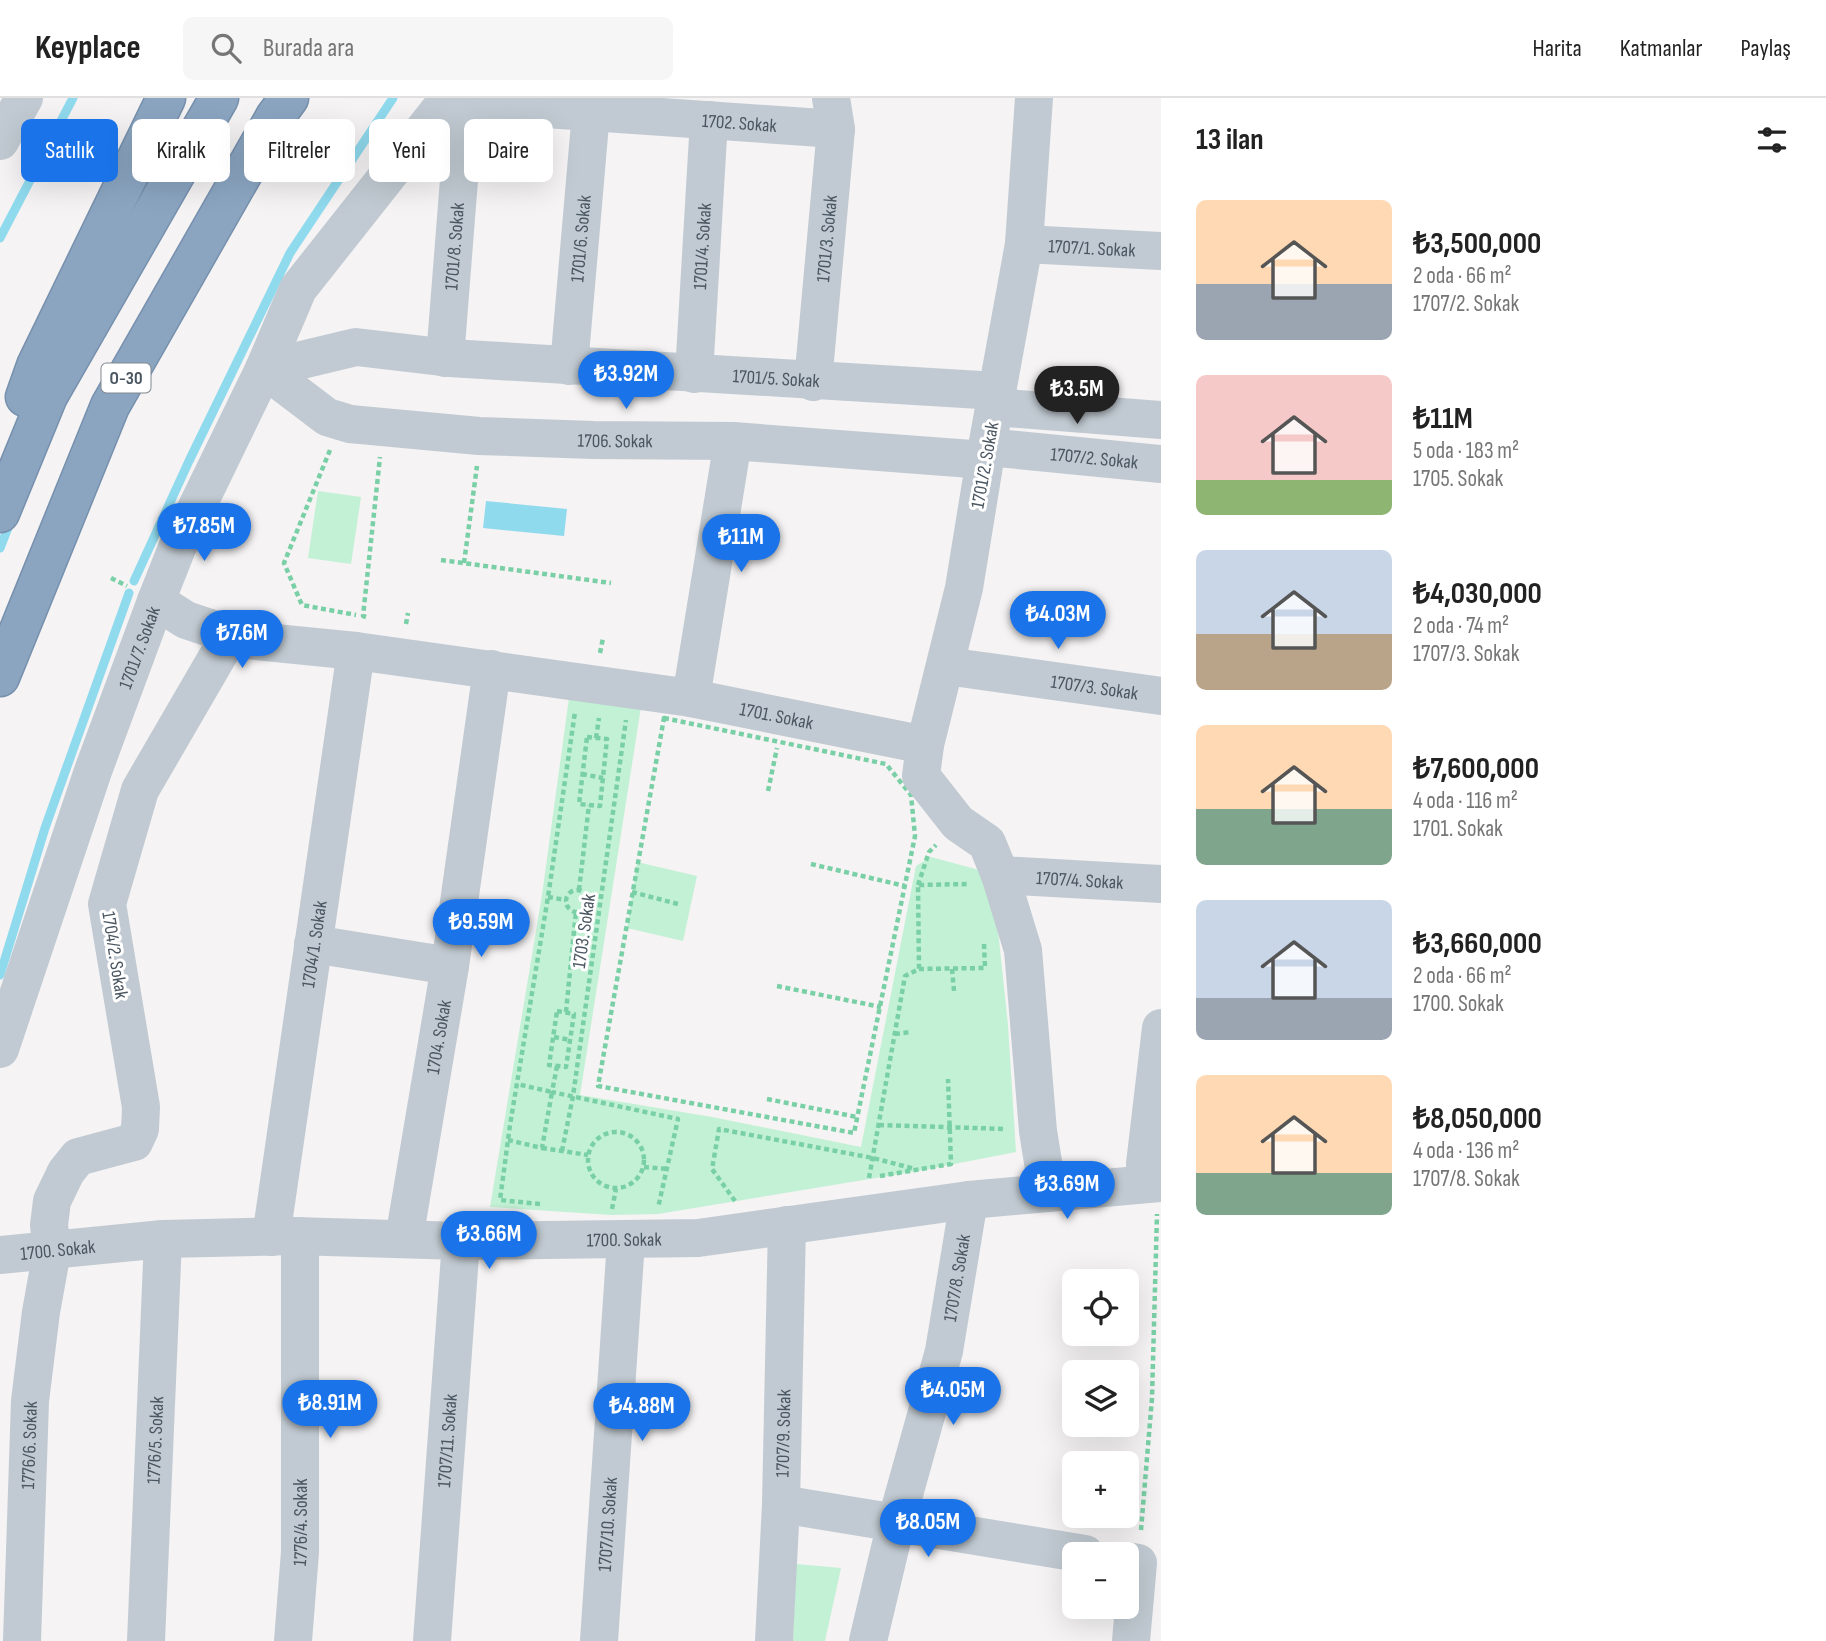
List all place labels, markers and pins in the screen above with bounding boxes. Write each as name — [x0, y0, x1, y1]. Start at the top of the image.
pin: ₺3.92M — [569, 352, 683, 411]
pin: ₺3.5M — [1028, 366, 1126, 426]
pin: ₺7.85M — [147, 504, 261, 563]
pin: ₺11M — [700, 514, 782, 574]
pin: ₺4.03M — [1001, 592, 1115, 651]
pin: ₺7.6M — [193, 610, 291, 670]
pin: ₺9.59M — [424, 900, 538, 959]
pin: ₺3.69M — [1010, 1162, 1124, 1221]
pin: ₺3.66M — [432, 1212, 546, 1271]
pin: ₺4.05M — [896, 1368, 1010, 1427]
pin: ₺8.91M — [273, 1380, 387, 1440]
pin: ₺4.88M — [585, 1384, 699, 1443]
pin: ₺8.05M — [871, 1500, 985, 1559]

